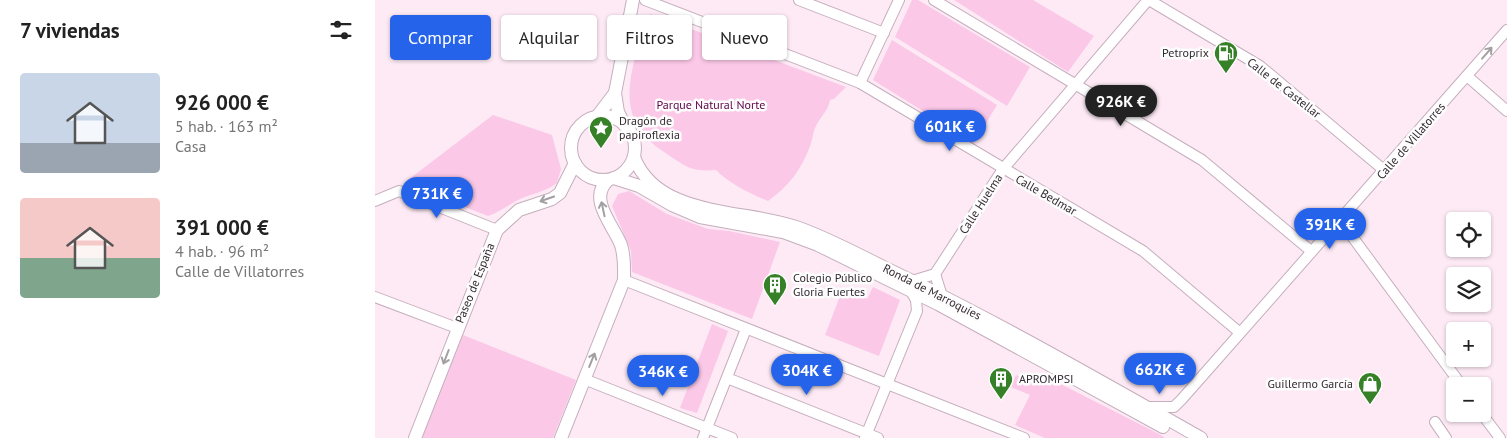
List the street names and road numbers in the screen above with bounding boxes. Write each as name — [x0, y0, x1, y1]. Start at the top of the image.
street label: Calle de Castellar — [1244, 54, 1324, 121]
street label: Calle de Villatorres — [1373, 99, 1448, 182]
street label: Calle Huelma — [956, 171, 1006, 237]
street label: Calle Bedmar — [1013, 171, 1080, 218]
street label: Paseo de España — [452, 241, 497, 325]
street label: Ronda de Marroquíes — [881, 260, 984, 323]

